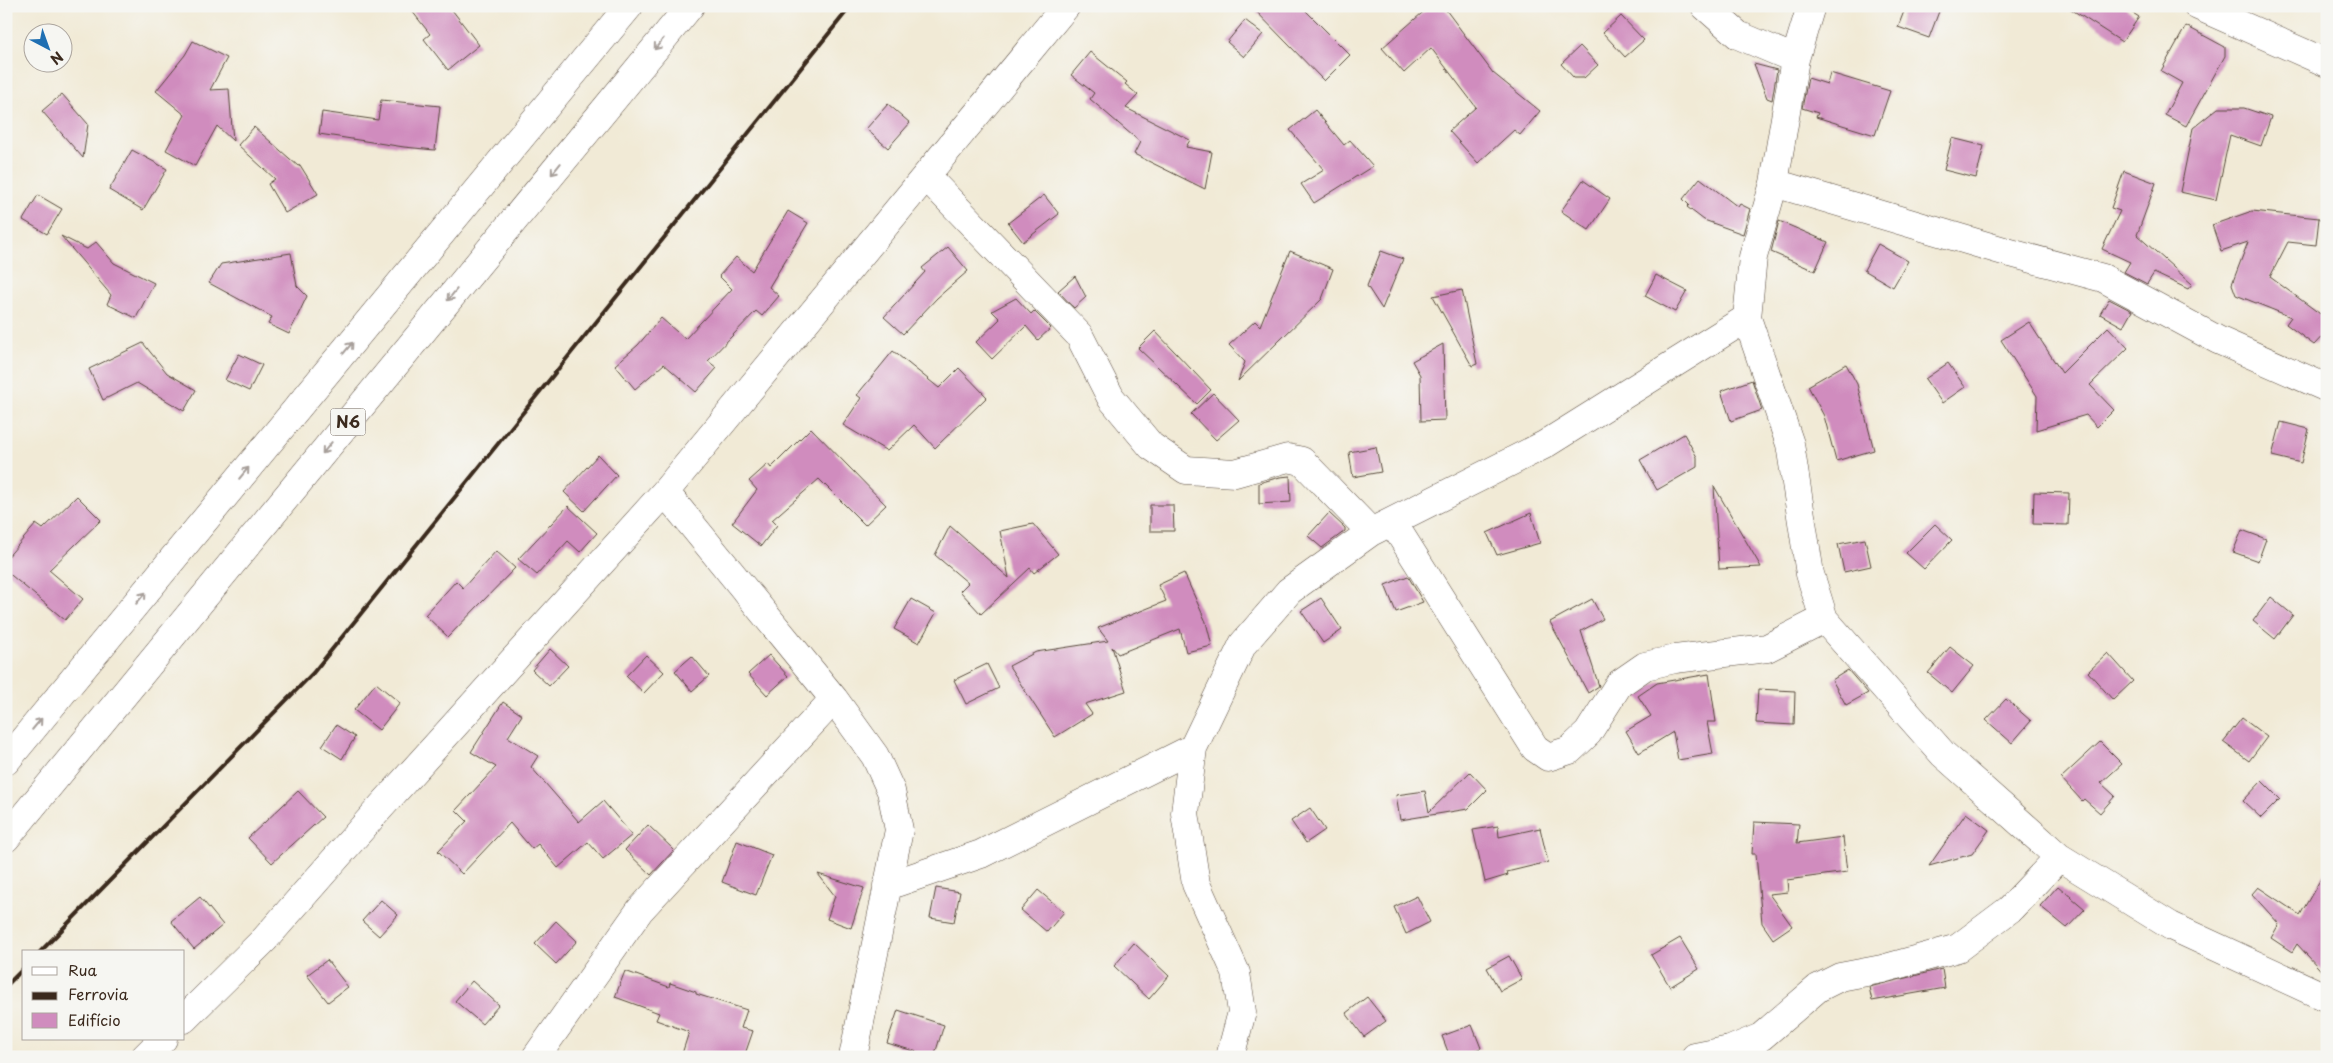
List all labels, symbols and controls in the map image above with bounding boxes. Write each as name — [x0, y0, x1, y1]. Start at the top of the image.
north arrow — [22, 22, 72, 72]
one-way arrow — [653, 37, 664, 50]
text: N — [46, 47, 68, 70]
one-way arrow — [550, 163, 561, 176]
one-way arrow — [447, 288, 458, 301]
one-way arrow — [342, 341, 353, 354]
road number: N6 — [330, 408, 366, 436]
one-way arrow — [321, 441, 332, 454]
one-way arrow — [239, 467, 250, 480]
one-way arrow — [135, 592, 146, 605]
one-way arrow — [32, 718, 43, 731]
legend — [22, 950, 185, 1040]
text: Rua — [68, 958, 97, 981]
text: Ferrovia — [68, 982, 129, 1005]
text: Edifício — [68, 1008, 121, 1031]

